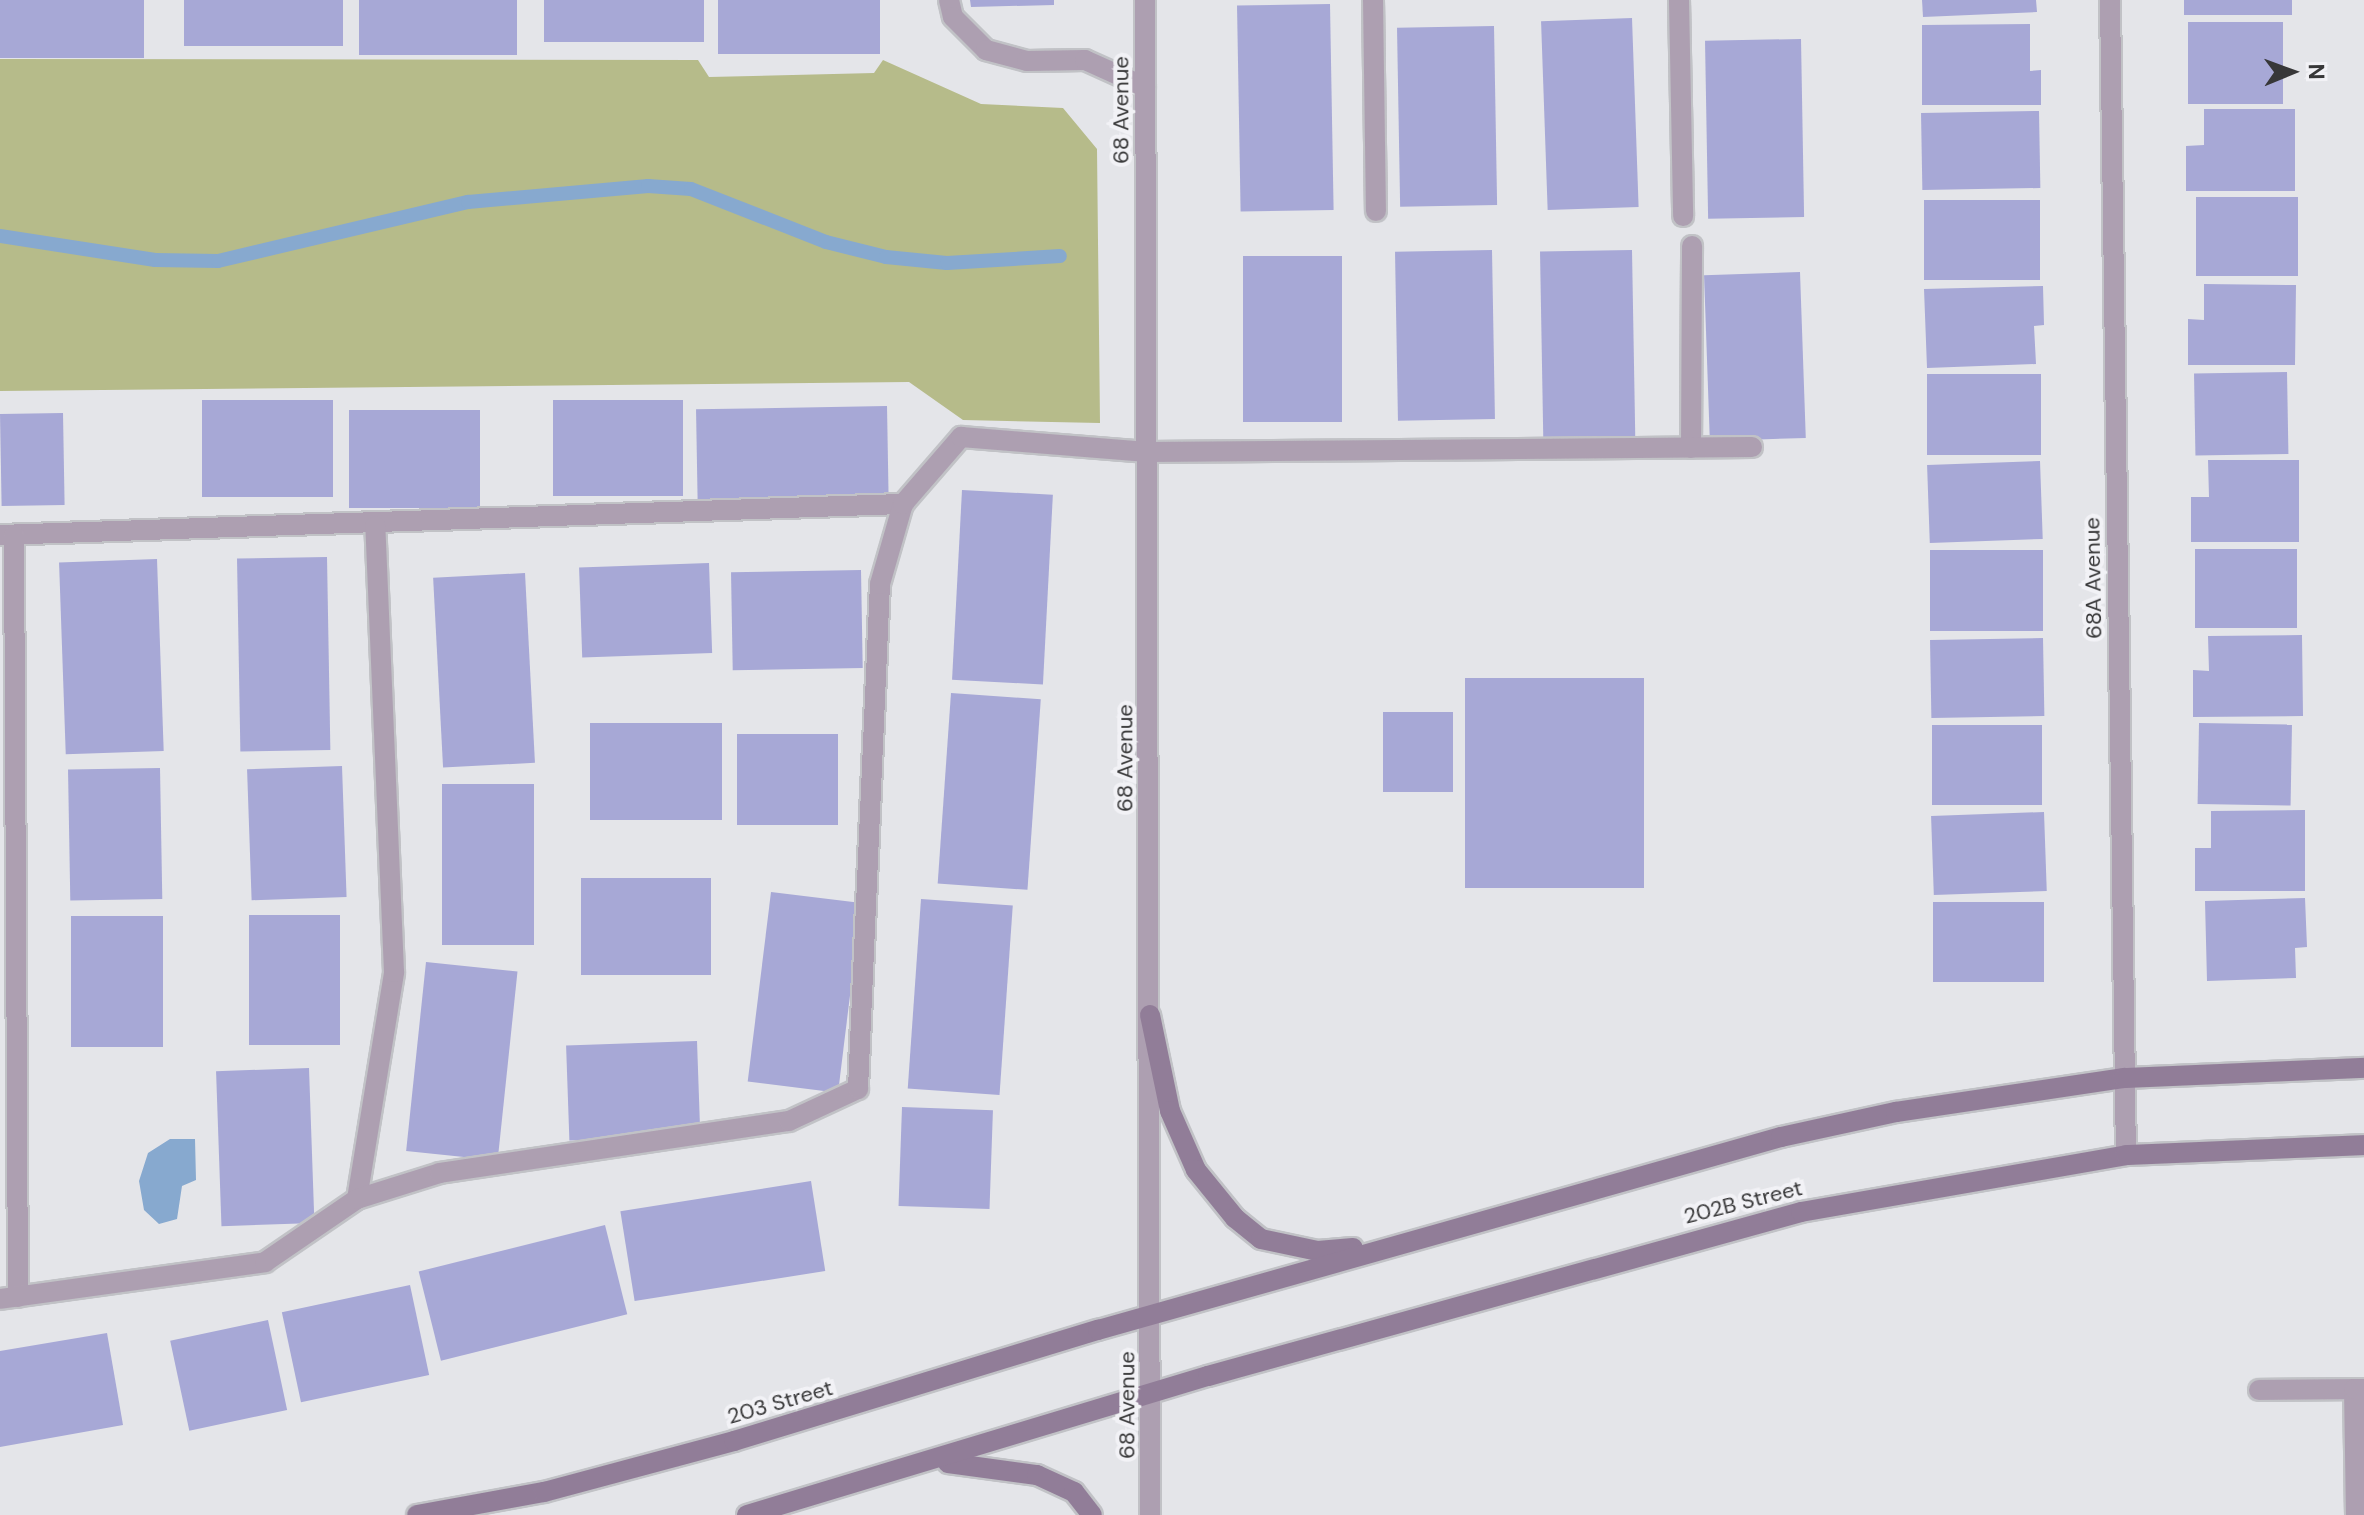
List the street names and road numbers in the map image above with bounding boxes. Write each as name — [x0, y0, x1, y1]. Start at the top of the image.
street label: 68 Avenue — [1108, 56, 1134, 164]
street label: 68A Avenue — [2079, 517, 2107, 639]
street label: 68 Avenue — [1112, 704, 1138, 812]
street label: 202B Street — [1681, 1175, 1805, 1229]
street label: 68 Avenue — [1114, 1351, 1140, 1459]
street label: 203 Street — [724, 1374, 836, 1430]

